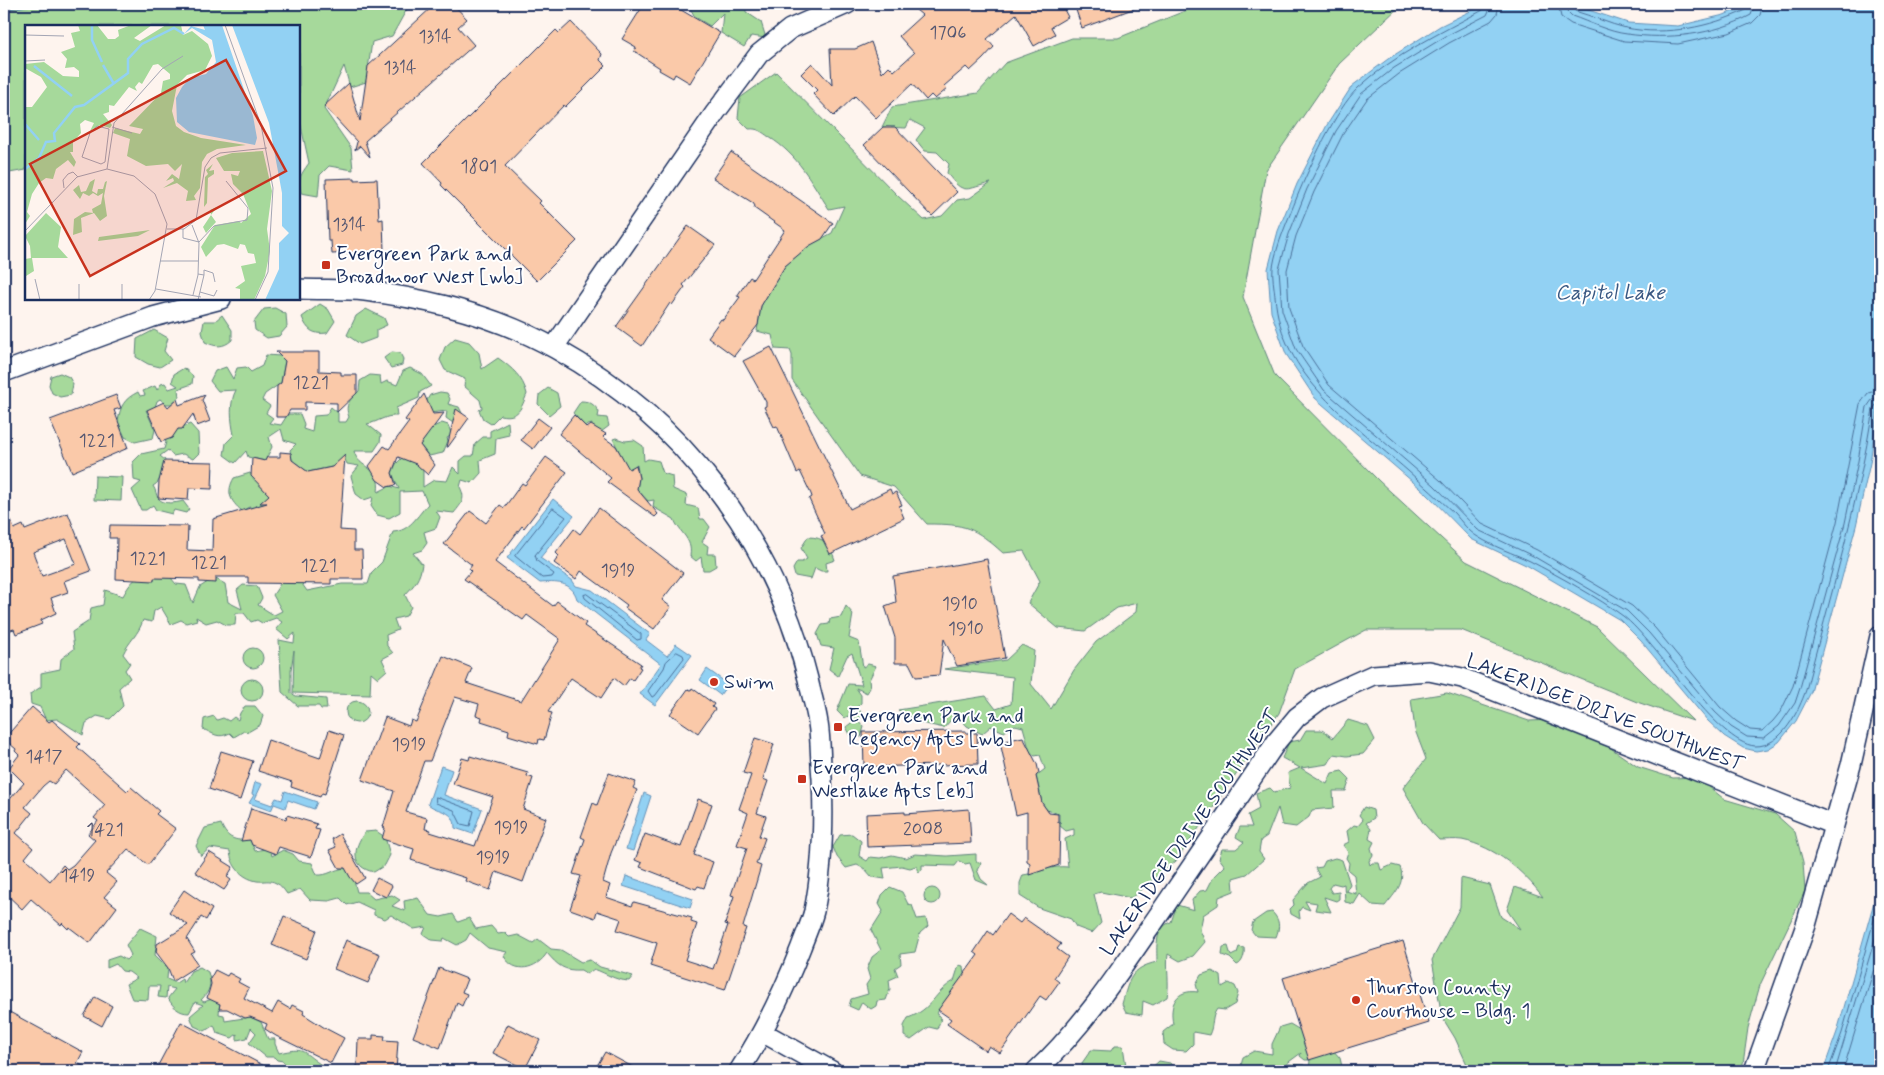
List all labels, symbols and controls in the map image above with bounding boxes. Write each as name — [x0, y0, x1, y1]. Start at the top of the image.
house number: 1706 — [929, 21, 967, 45]
inset map — [25, 25, 300, 300]
house number: 1314 — [418, 25, 452, 49]
house number: 1314 — [383, 56, 417, 80]
house number: 1801 — [461, 155, 497, 179]
house number: 1314 — [332, 213, 366, 237]
place label: Evergreen Park and Broadmoor West [wb] — [336, 241, 523, 291]
marker: Evergreen Park and Broadmoor West [wb] — [320, 259, 332, 271]
water label: Capitol Lake — [1555, 279, 1666, 307]
house number: 1221 — [293, 371, 329, 395]
house number: 1221 — [79, 429, 115, 453]
house number: 1221 — [130, 547, 166, 571]
house number: 1221 — [191, 551, 227, 575]
house number: 1221 — [301, 554, 337, 578]
house number: 1919 — [601, 559, 635, 583]
house number: 1910 — [942, 592, 978, 616]
house number: 1910 — [948, 617, 984, 641]
street label: LAKERIDGE DRIVE SOUTHWEST — [1462, 648, 1749, 779]
place label: Swim — [724, 669, 774, 696]
marker: Swim — [708, 676, 720, 688]
place label: Evergreen Park and Regency Apts [wb] — [848, 703, 1024, 755]
street label: LAKERIDGE DRIVE SOUTHWEST — [1094, 703, 1286, 962]
marker: Evergreen Park and Regency Apts [wb] — [832, 721, 844, 733]
house number: 1919 — [392, 733, 426, 757]
house number: 1417 — [26, 745, 63, 769]
place label: Evergreen Park and Westlake Apts [eb] — [812, 755, 988, 806]
marker: Evergreen Park and Westlake Apts [eb] — [796, 773, 808, 785]
house number: 1919 — [494, 816, 528, 840]
house number: 2008 — [903, 817, 943, 841]
house number: 1421 — [86, 818, 124, 842]
house number: 1919 — [476, 846, 510, 870]
house number: 1419 — [61, 864, 96, 888]
place label: Thurston County Courthouse - Bldg. 1 — [1366, 975, 1530, 1025]
marker: Thurston County Courthouse - Bldg. 1 — [1350, 994, 1362, 1006]

